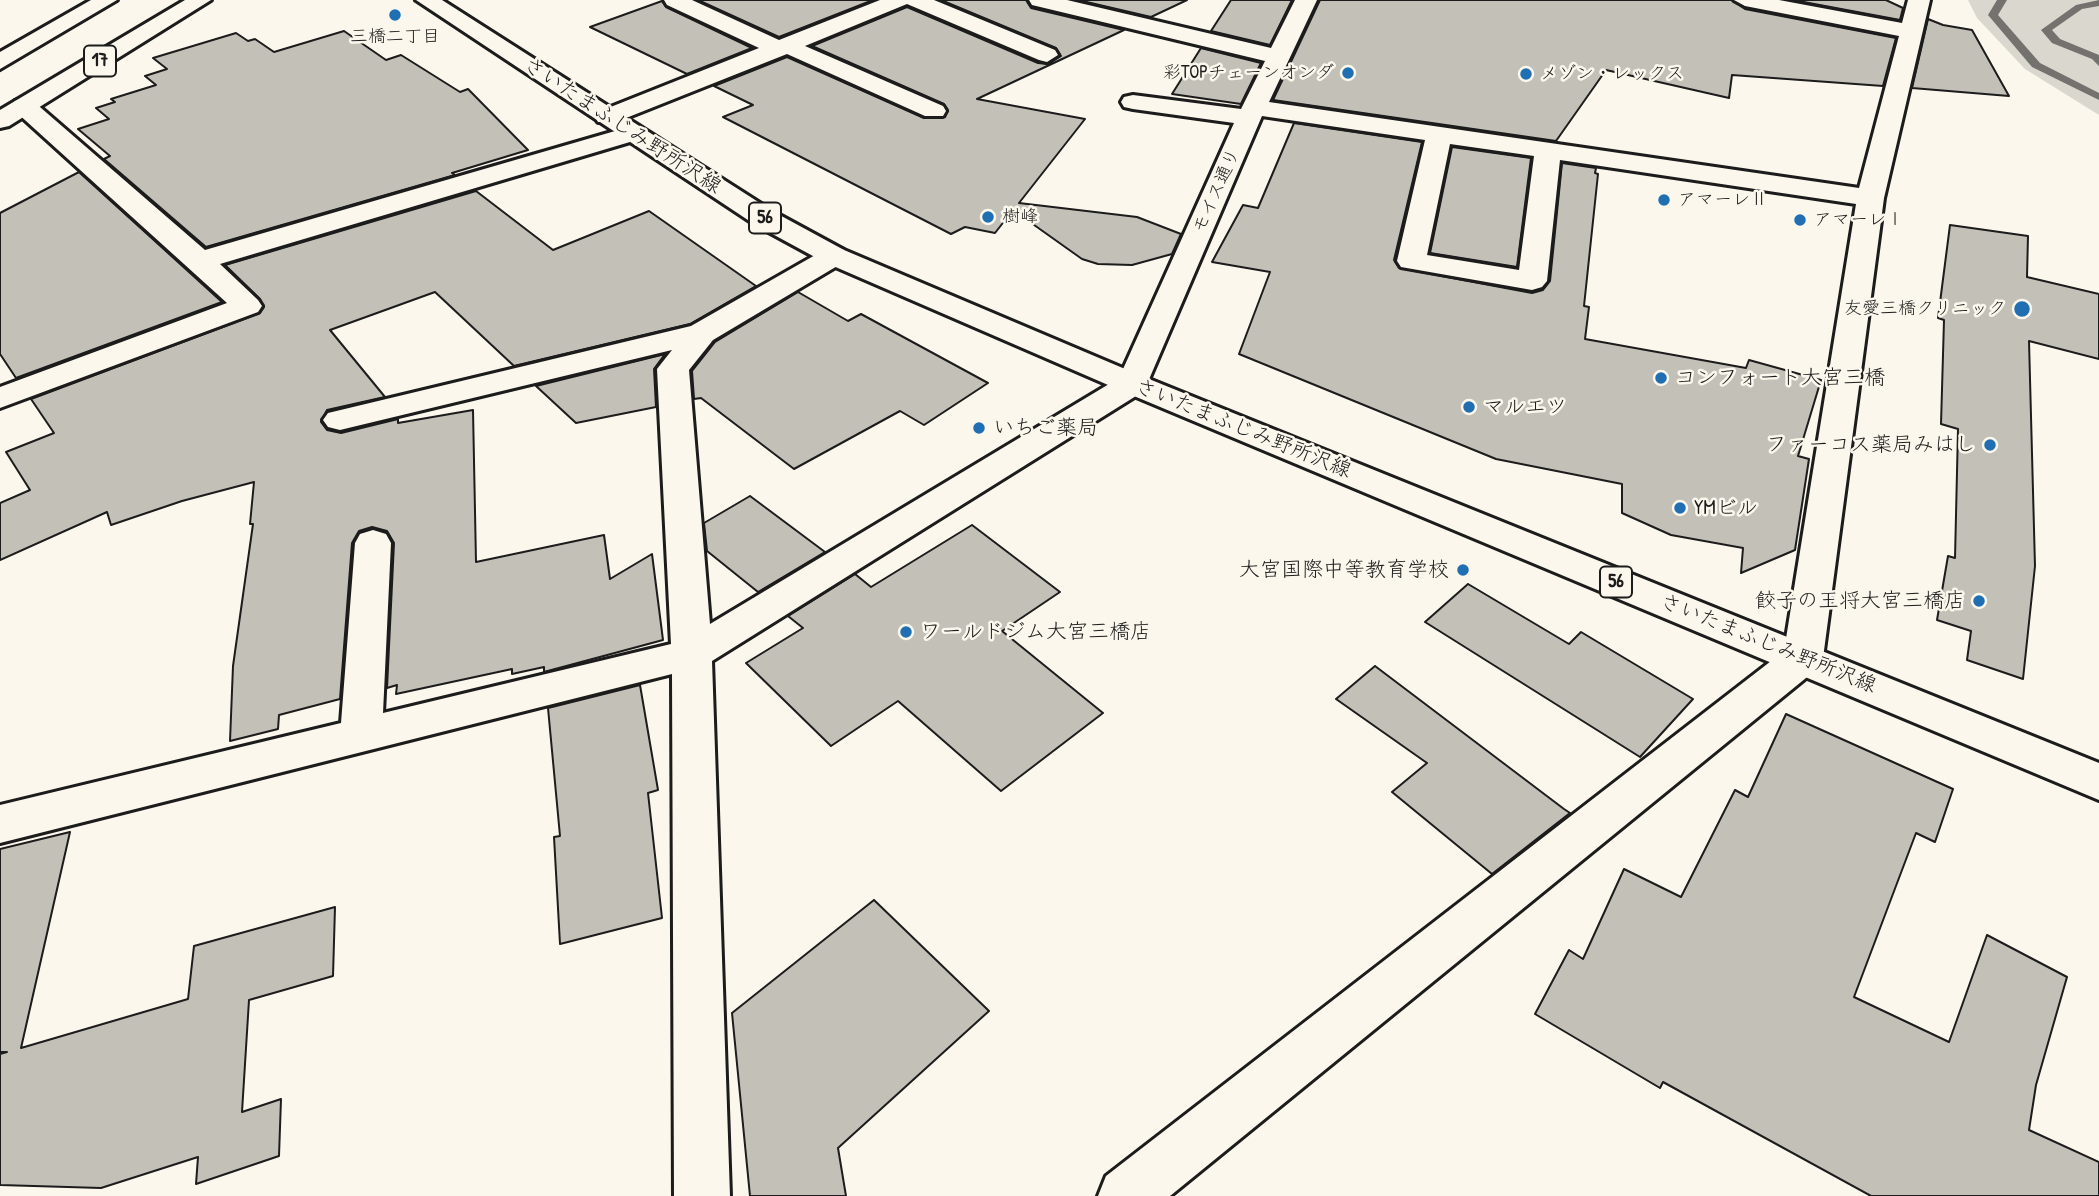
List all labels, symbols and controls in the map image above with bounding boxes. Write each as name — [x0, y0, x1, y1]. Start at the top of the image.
marker: 三橋二丁目 — [387, 7, 403, 23]
place label: 三橋二丁目 — [350, 26, 440, 48]
road number: 17 — [84, 45, 116, 76]
street label: さいたまふじみ野所沢線 — [518, 53, 726, 199]
place label: 彩TOPチェーンオンダ — [1163, 62, 1334, 84]
place label: メゾン・レックス — [1540, 63, 1684, 85]
marker: 彩TOPチェーンオンダ — [1340, 65, 1356, 81]
marker: メゾン・レックス — [1518, 66, 1534, 82]
street label: モイス通り — [1189, 145, 1245, 237]
place label: アマーレⅡ — [1678, 189, 1768, 211]
marker: アマーレⅡ — [1656, 192, 1672, 208]
road number: 56 — [749, 202, 781, 233]
place label: 樹峰 — [1002, 206, 1038, 228]
marker: 樹峰 — [980, 209, 996, 225]
place label: アマーレⅠ — [1814, 209, 1904, 231]
marker: アマーレⅠ — [1792, 212, 1808, 228]
place label: 友愛三橋クリニック — [1844, 298, 2006, 320]
marker: 友愛三橋クリニック — [2012, 299, 2032, 319]
place label: コンフォート大宮三橋 — [1675, 365, 1885, 391]
marker: コンフォート大宮三橋 — [1653, 370, 1669, 386]
street label: さいたまふじみ野所沢線 — [1131, 374, 1355, 484]
place label: マルエツ — [1483, 394, 1567, 420]
marker: マルエツ — [1461, 399, 1477, 415]
place label: いちご薬局 — [993, 415, 1098, 441]
marker: いちご薬局 — [971, 420, 987, 436]
place label: ファーコス薬局みはし — [1766, 432, 1976, 458]
marker: ファーコス薬局みはし — [1982, 437, 1998, 453]
place label: YMビル — [1694, 495, 1758, 521]
marker: YMビル — [1672, 500, 1688, 516]
place label: 大宮国際中等教育学校 — [1239, 557, 1449, 583]
marker: 大宮国際中等教育学校 — [1455, 562, 1471, 578]
road number: 56 — [1600, 566, 1632, 597]
place label: 餃子の王将大宮三橋店 — [1755, 588, 1965, 614]
street label: さいたまふじみ野所沢線 — [1656, 589, 1880, 699]
marker: 餃子の王将大宮三橋店 — [1971, 593, 1987, 609]
place label: ワールドジム大宮三橋店 — [920, 619, 1151, 645]
marker: ワールドジム大宮三橋店 — [898, 624, 914, 640]

